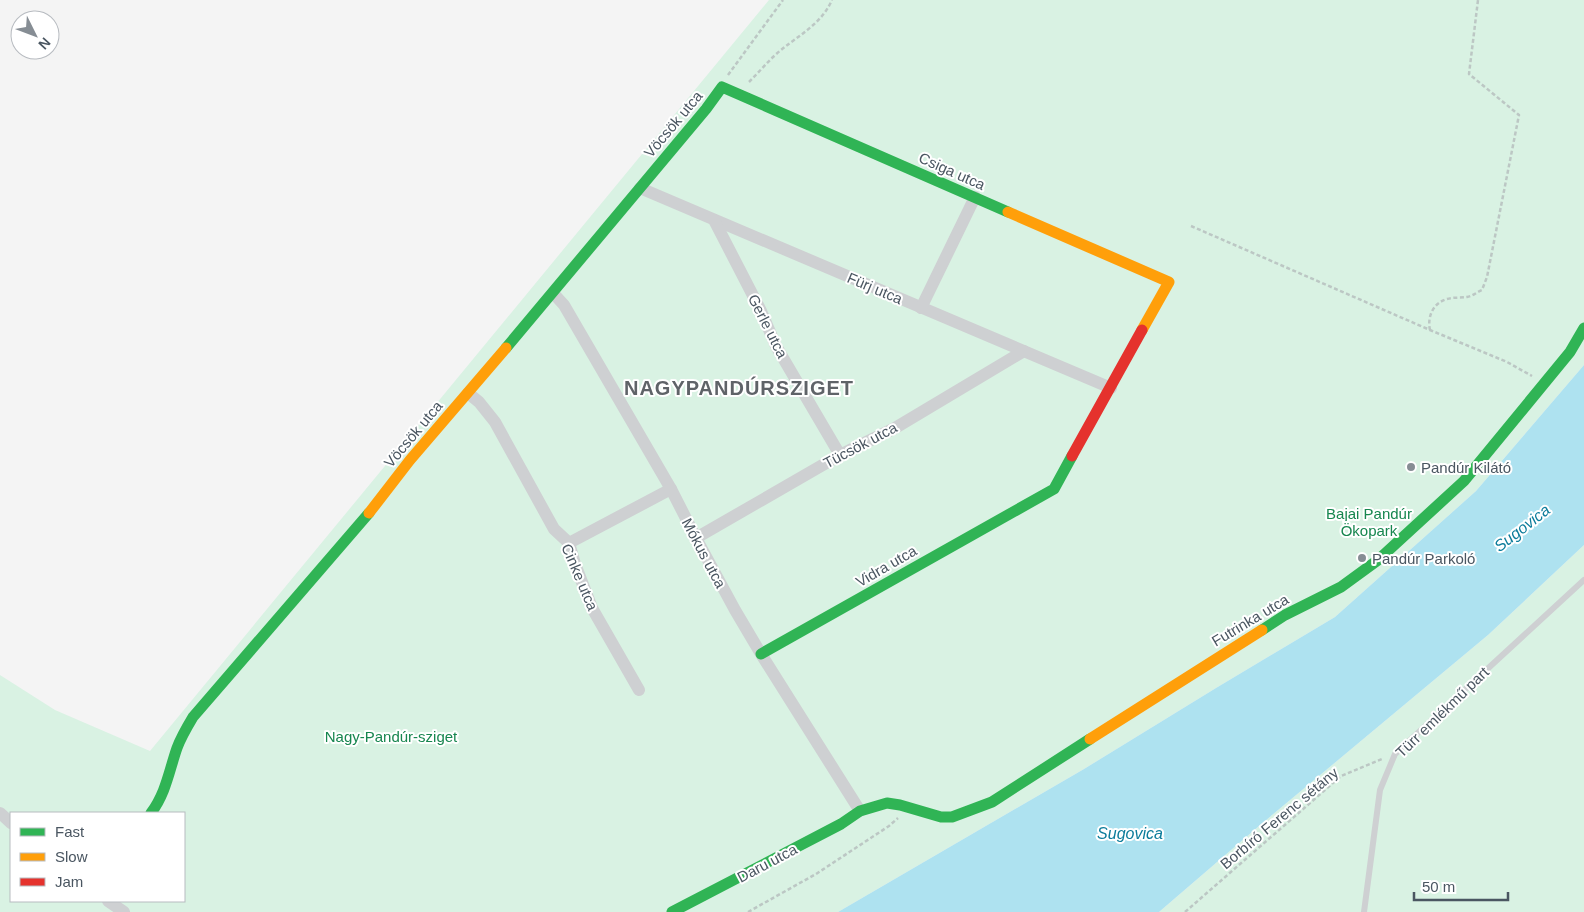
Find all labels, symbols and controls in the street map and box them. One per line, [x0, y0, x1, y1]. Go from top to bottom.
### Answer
north arrow [10, 10, 60, 60]
text: N [35, 35, 54, 53]
street label: Vöcsök utca [640, 87, 706, 161]
street label: Csiga utca [916, 149, 988, 193]
street label: Fürj utca [845, 269, 906, 307]
street label: Gerle utca [745, 291, 792, 361]
district label: NAGYPANDÚRSZIGET [624, 376, 854, 399]
street label: Vöcsök utca [380, 397, 446, 471]
street label: Tücsök utca [820, 418, 900, 471]
place label: Pandúr Kilátó [1421, 459, 1511, 476]
marker: Pandúr Kilátó [1405, 461, 1417, 473]
water label: Sugovica [1491, 501, 1553, 555]
park label: Bajai Pandúr Ökopark [1326, 505, 1412, 539]
street label: Mókus utca [678, 515, 730, 591]
street label: Cinke utca [558, 541, 602, 614]
street label: Vidra utca [853, 541, 920, 590]
place label: Pandúr Parkoló [1372, 550, 1475, 567]
marker: Pandúr Parkoló [1356, 552, 1368, 564]
street label: Futrinka utca [1208, 590, 1292, 650]
street label: Türr emlékmű part [1392, 663, 1493, 761]
park label: Nagy-Pandúr-sziget [325, 728, 458, 745]
street label: Borbíró Ferenc sétány [1217, 763, 1342, 872]
legend [10, 812, 185, 902]
text: Fast [55, 823, 85, 840]
water label: Sugovica [1097, 825, 1163, 842]
street label: Daru utca [734, 840, 800, 886]
text: Slow [55, 848, 88, 865]
scale bar [1414, 870, 1508, 902]
text: Jam [55, 873, 83, 890]
text: 50 m [1422, 878, 1455, 895]

